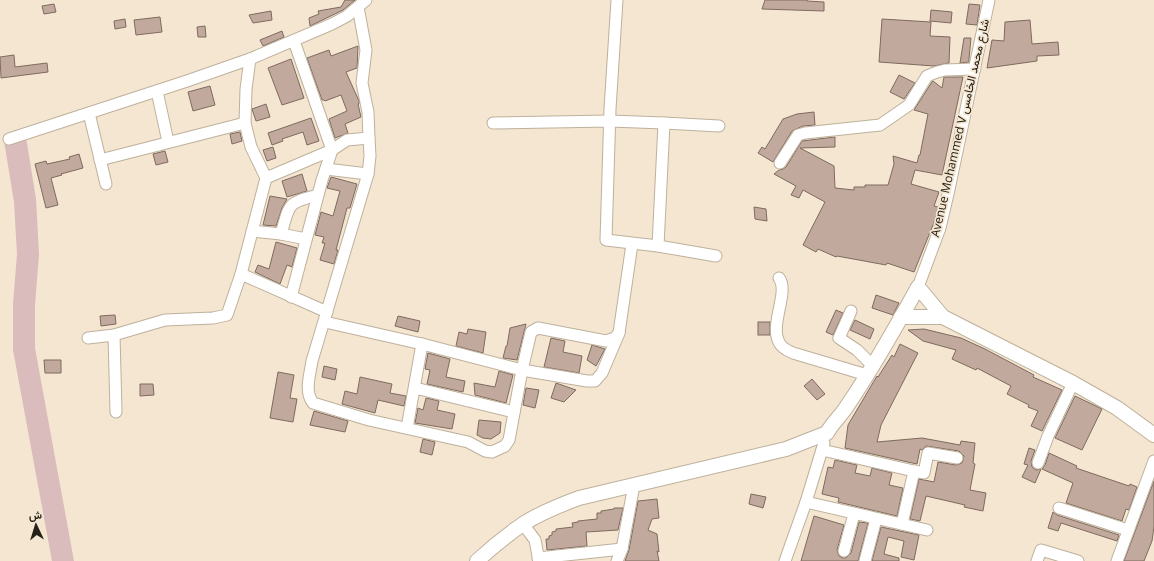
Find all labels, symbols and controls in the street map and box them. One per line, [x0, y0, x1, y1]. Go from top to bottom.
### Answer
street label: Avenue Mohammed V شارع محمد الخامس [926, 17, 994, 239]
north arrow [16, 505, 56, 545]
text: ش [28, 507, 42, 522]

